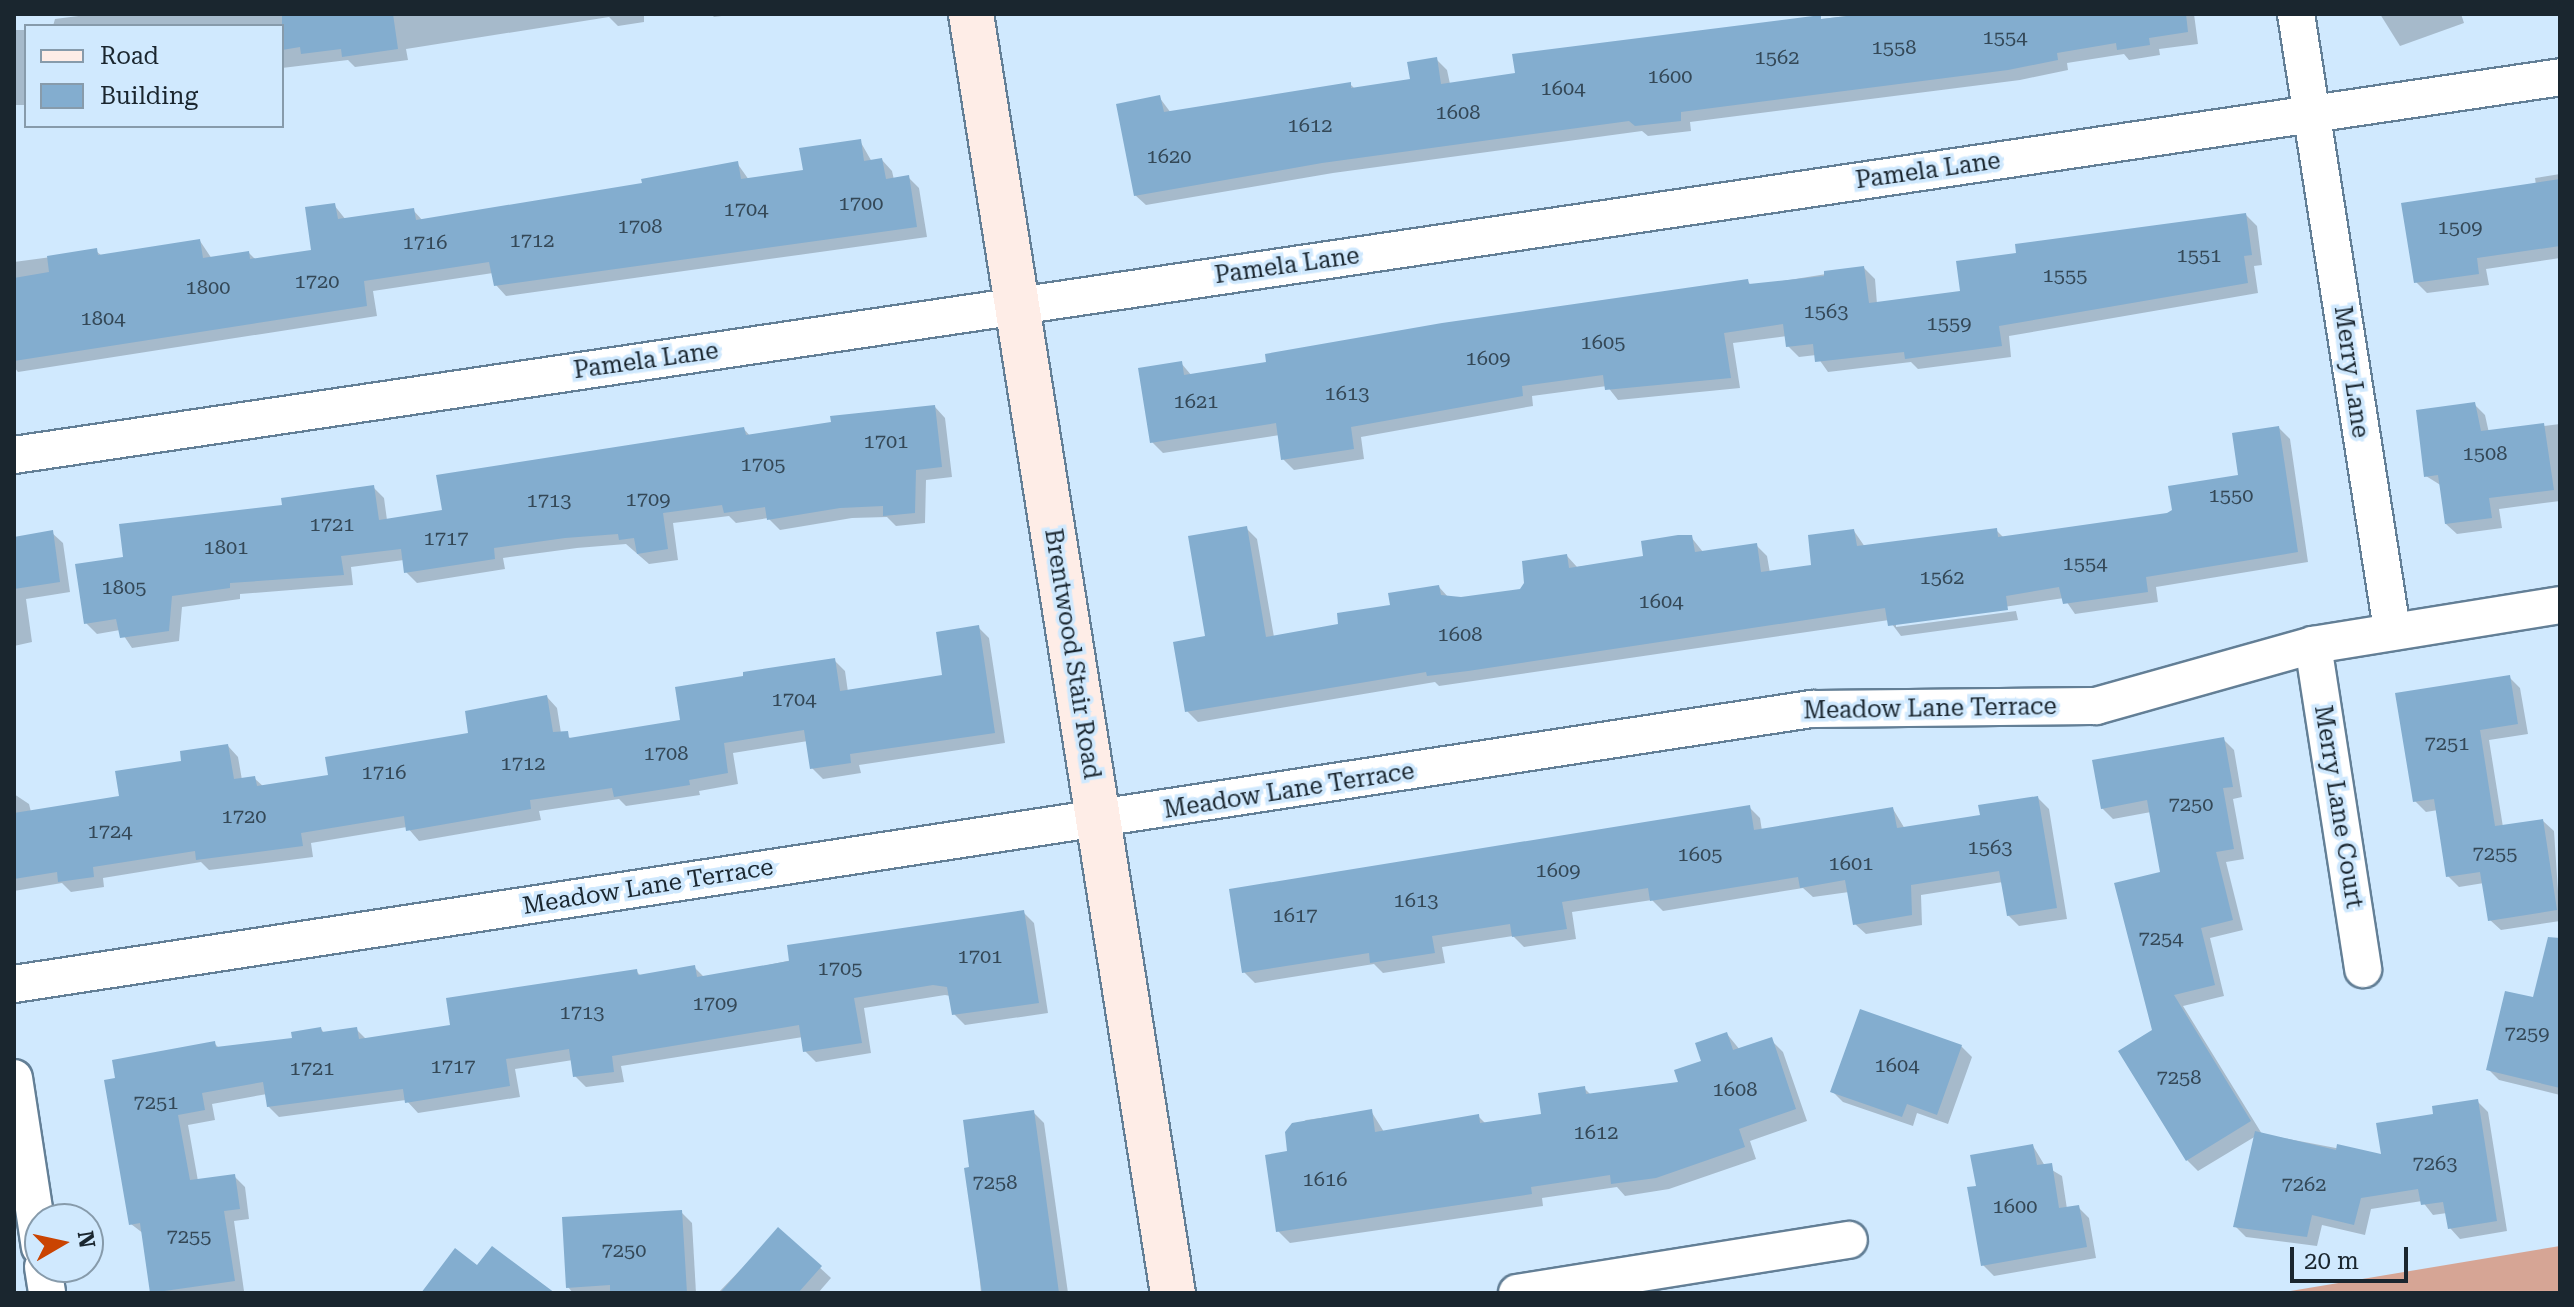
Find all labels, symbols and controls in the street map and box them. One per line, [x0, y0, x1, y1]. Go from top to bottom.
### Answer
legend [24, 24, 284, 128]
house number: 1554 [1983, 25, 2027, 49]
house number: 1558 [1872, 35, 1916, 59]
text: Road [100, 42, 159, 70]
house number: 1562 [1755, 45, 1799, 69]
house number: 1600 [1648, 64, 1692, 88]
house number: 1604 [1541, 76, 1585, 100]
text: Building [100, 82, 198, 110]
house number: 1608 [1436, 100, 1480, 124]
house number: 1612 [1288, 113, 1332, 137]
house number: 1620 [1147, 144, 1191, 168]
street label: Pamela Lane [1854, 147, 2002, 195]
house number: 1700 [839, 191, 883, 215]
house number: 1704 [724, 197, 768, 221]
house number: 1708 [618, 214, 662, 238]
house number: 1509 [2438, 215, 2482, 239]
house number: 1712 [510, 228, 554, 252]
house number: 1716 [403, 230, 447, 254]
street label: Pamela Lane [1213, 242, 1361, 290]
house number: 1551 [2177, 243, 2221, 267]
house number: 1555 [2043, 263, 2087, 287]
house number: 1720 [295, 269, 339, 293]
house number: 1800 [186, 275, 230, 299]
house number: 1563 [1804, 299, 1848, 323]
street label: Merry Lane [2327, 304, 2375, 440]
house number: 1804 [81, 306, 125, 330]
house number: 1559 [1927, 311, 1971, 335]
house number: 1605 [1581, 330, 1625, 354]
street label: Pamela Lane [572, 337, 720, 385]
house number: 1609 [1466, 346, 1510, 370]
house number: 1613 [1325, 381, 1369, 405]
house number: 1621 [1174, 389, 1218, 413]
house number: 1701 [864, 429, 908, 453]
house number: 1508 [2463, 441, 2507, 465]
house number: 1705 [741, 452, 785, 476]
house number: 1550 [2209, 483, 2253, 507]
house number: 1709 [626, 487, 670, 511]
house number: 1713 [527, 488, 571, 512]
house number: 1721 [310, 512, 354, 536]
house number: 1717 [424, 526, 468, 550]
street label: Brentwood Stair Road [1038, 527, 1106, 781]
house number: 1801 [204, 535, 248, 559]
house number: 1554 [2063, 551, 2107, 575]
house number: 1562 [1920, 565, 1964, 589]
house number: 1805 [102, 575, 146, 599]
house number: 1604 [1639, 589, 1683, 613]
house number: 1608 [1438, 622, 1482, 646]
house number: 1704 [772, 687, 816, 711]
street label: Meadow Lane Terrace [1803, 692, 2057, 726]
street label: Merry Lane Court [2308, 703, 2368, 911]
house number: 7251 [2425, 731, 2469, 755]
house number: 1708 [644, 741, 688, 765]
house number: 1712 [501, 751, 545, 775]
street label: Meadow Lane Terrace [1162, 757, 1416, 825]
house number: 1716 [362, 760, 406, 784]
house number: 7250 [2169, 792, 2213, 816]
house number: 1720 [222, 804, 266, 828]
house number: 1724 [88, 819, 132, 843]
house number: 1563 [1968, 835, 2012, 859]
house number: 7255 [2473, 841, 2517, 865]
house number: 1605 [1678, 842, 1722, 866]
house number: 1601 [1829, 851, 1873, 875]
street label: Meadow Lane Terrace [521, 853, 775, 921]
house number: 1609 [1536, 858, 1580, 882]
house number: 1613 [1394, 888, 1438, 912]
house number: 1617 [1273, 903, 1317, 927]
house number: 7254 [2139, 926, 2183, 950]
house number: 1701 [958, 944, 1002, 968]
house number: 1705 [818, 956, 862, 980]
house number: 1709 [693, 991, 737, 1015]
house number: 1713 [560, 1000, 604, 1024]
house number: 7259 [2505, 1021, 2549, 1045]
house number: 1604 [1875, 1053, 1919, 1077]
house number: 1717 [431, 1054, 475, 1078]
house number: 1721 [290, 1056, 334, 1080]
house number: 7258 [2157, 1065, 2201, 1089]
house number: 1608 [1713, 1077, 1757, 1101]
house number: 7251 [134, 1090, 178, 1114]
house number: 1612 [1574, 1120, 1618, 1144]
house number: 7263 [2413, 1151, 2457, 1175]
house number: 1616 [1303, 1167, 1347, 1191]
house number: 7258 [973, 1170, 1017, 1194]
house number: 7262 [2282, 1172, 2326, 1196]
house number: 1600 [1993, 1194, 2037, 1218]
north arrow [24, 1203, 104, 1283]
house number: 7255 [167, 1224, 211, 1248]
text: N [73, 1229, 100, 1250]
scale bar [2294, 1231, 2412, 1281]
house number: 7250 [602, 1238, 646, 1262]
text: 20 m [2304, 1247, 2359, 1275]

